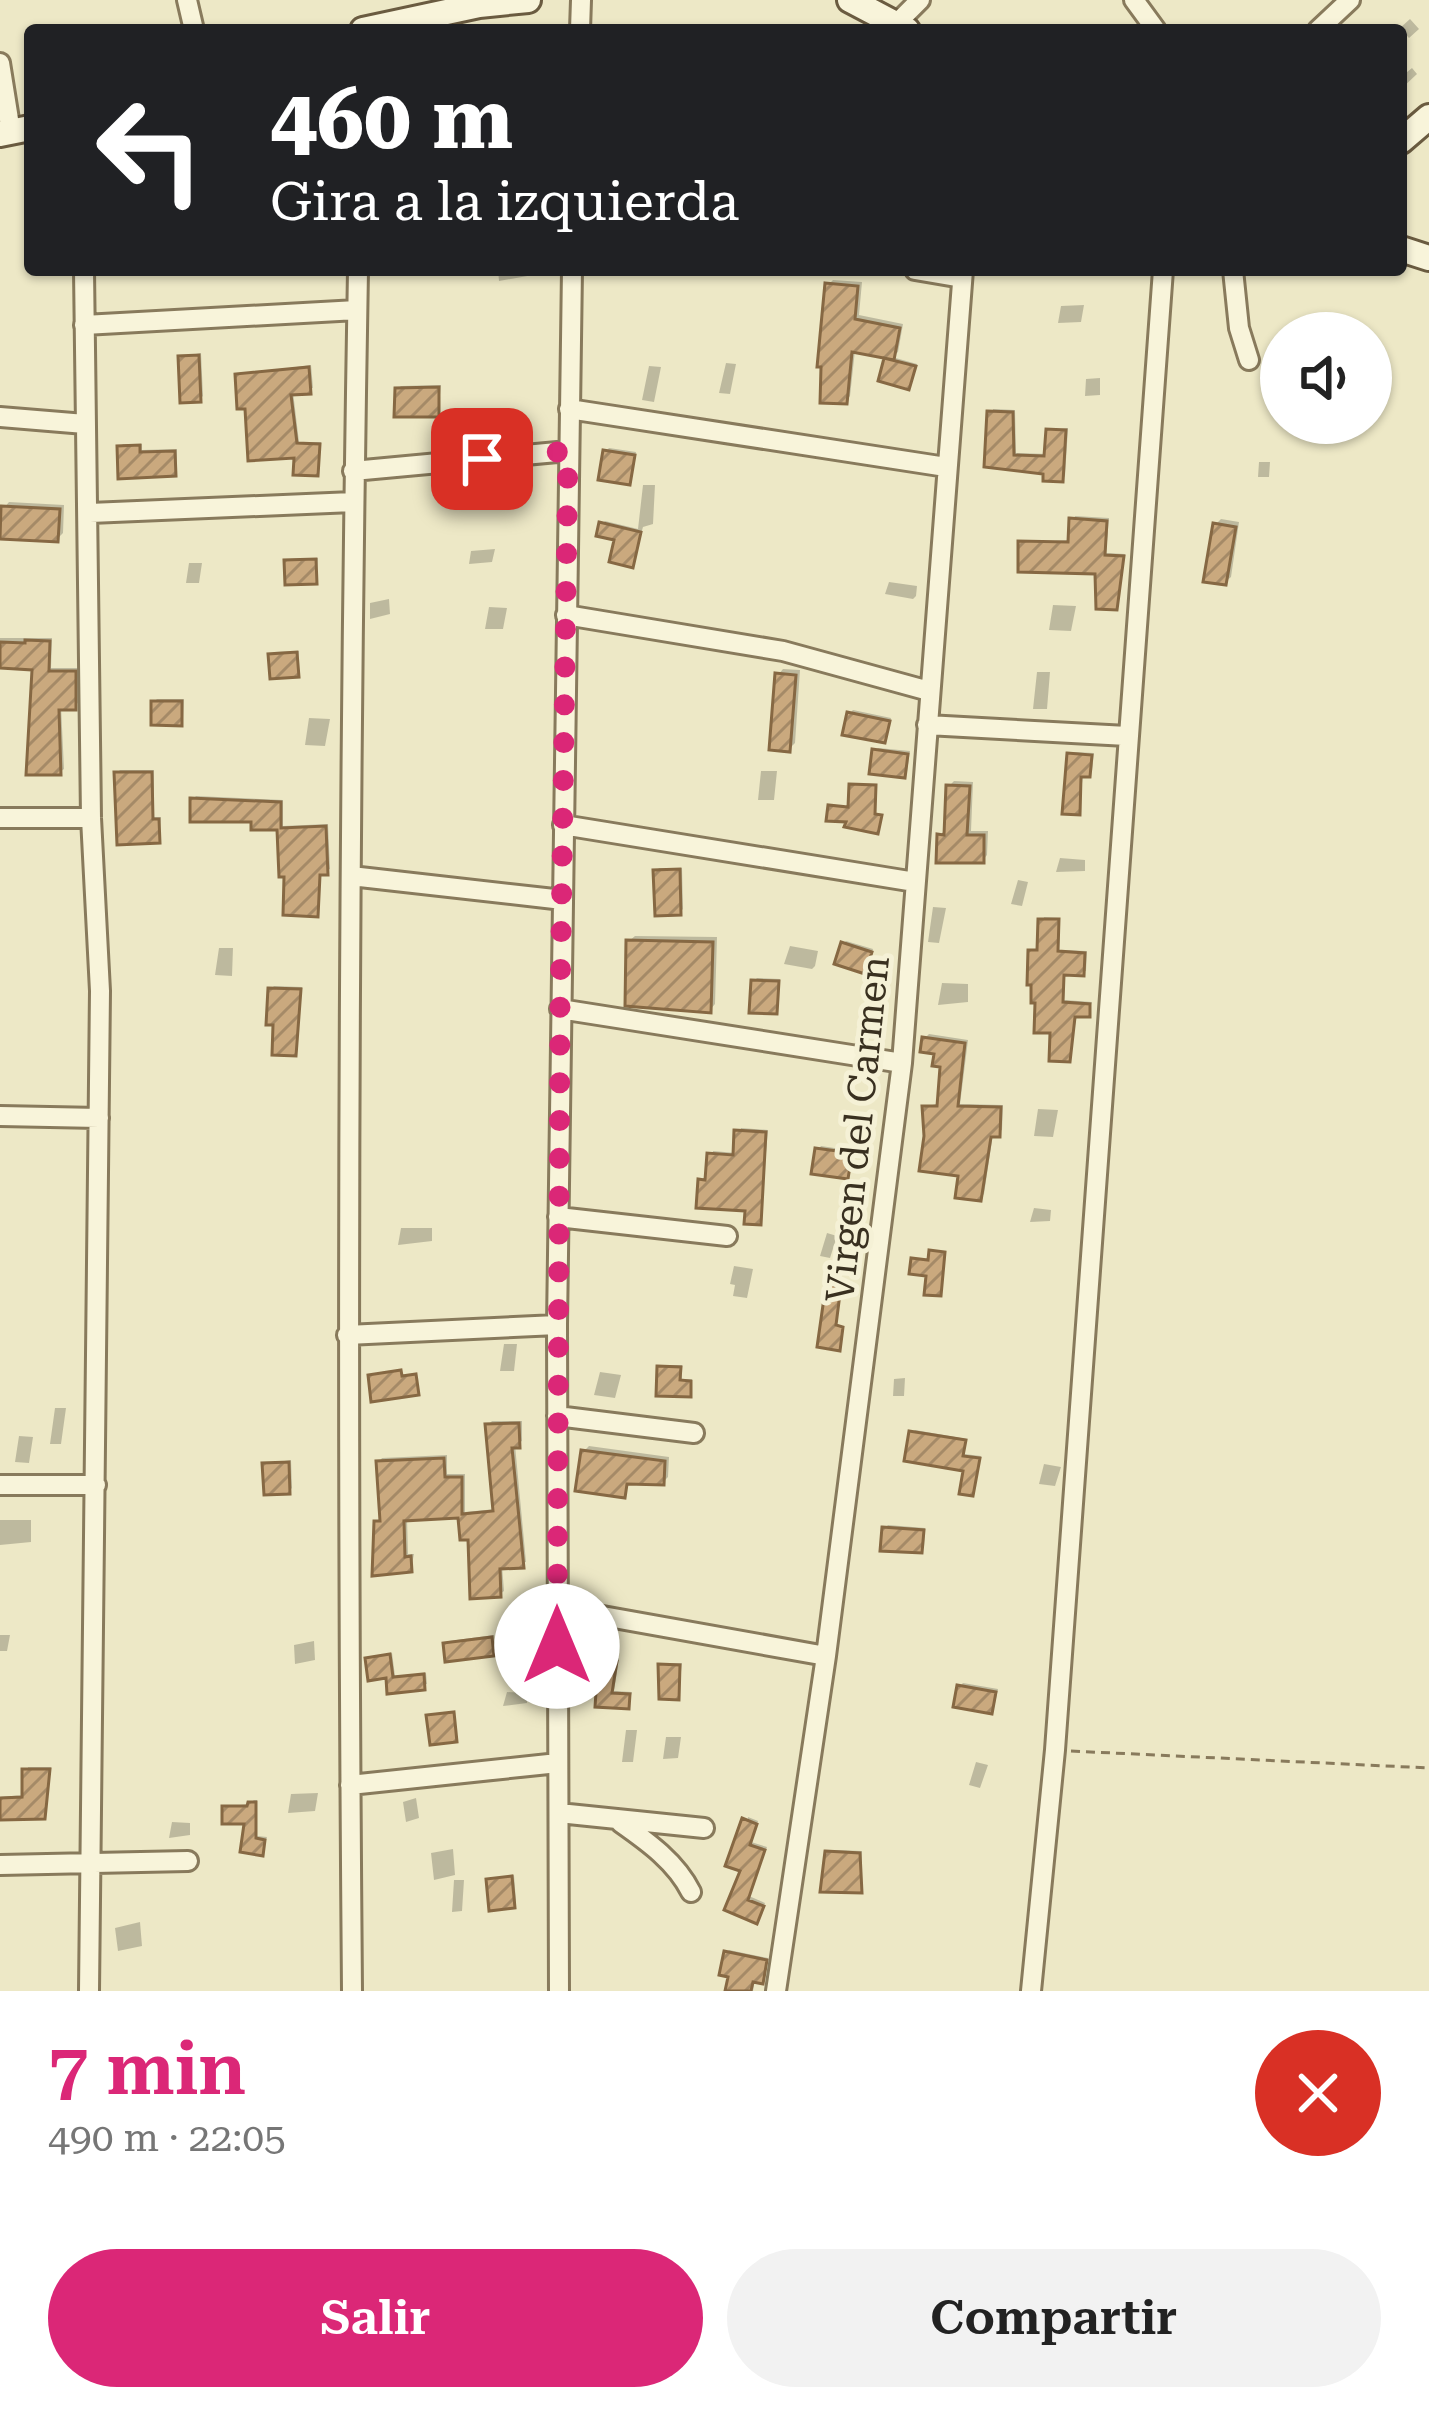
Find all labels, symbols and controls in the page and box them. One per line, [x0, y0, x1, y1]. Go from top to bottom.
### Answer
text: 460 m [270, 70, 513, 168]
icon: left [72, 72, 228, 228]
text: Gira a la izquierda [270, 170, 739, 233]
map controls [1260, 312, 1392, 444]
button: sound [1260, 312, 1392, 444]
pin [431, 408, 533, 510]
icon: arrive [449, 426, 515, 492]
street label: Virgen del Carmen [817, 954, 899, 1305]
position arrow [494, 1583, 620, 1709]
text: 7 min [48, 2027, 246, 2112]
button: close [1255, 2030, 1381, 2156]
text: 490 m · 22:05 [48, 2115, 286, 2161]
button: Salir [48, 2249, 703, 2387]
button: Compartir [727, 2249, 1381, 2387]

